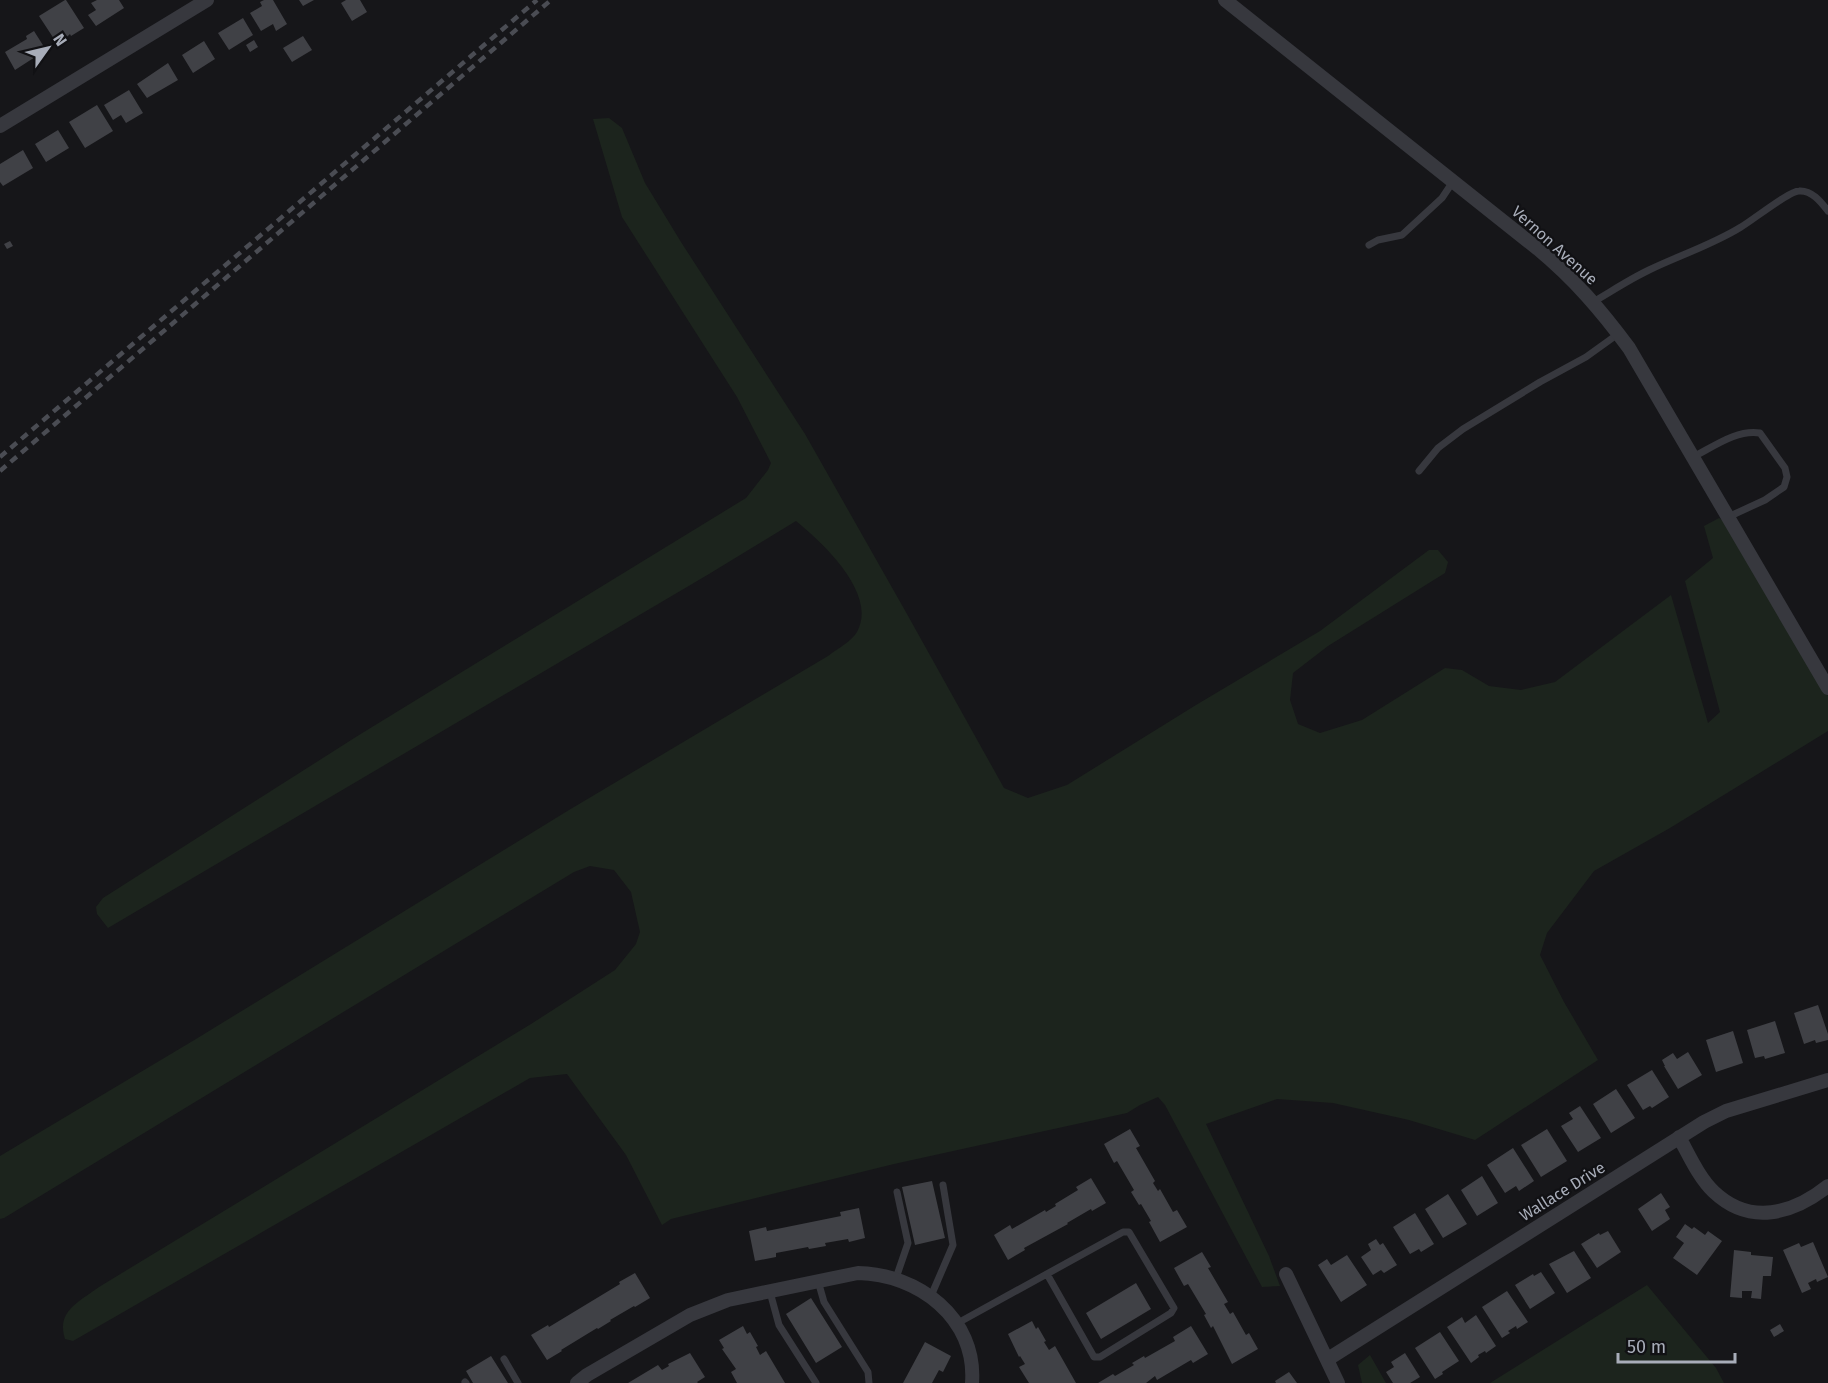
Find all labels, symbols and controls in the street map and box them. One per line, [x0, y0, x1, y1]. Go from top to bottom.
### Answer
north arrow [18, 18, 78, 78]
text: N [49, 30, 71, 50]
street label: Vernon Avenue [1508, 202, 1601, 289]
street label: Wallace Drive [1516, 1158, 1608, 1225]
scale bar [1618, 1326, 1735, 1364]
text: 50 m [1627, 1336, 1666, 1358]

